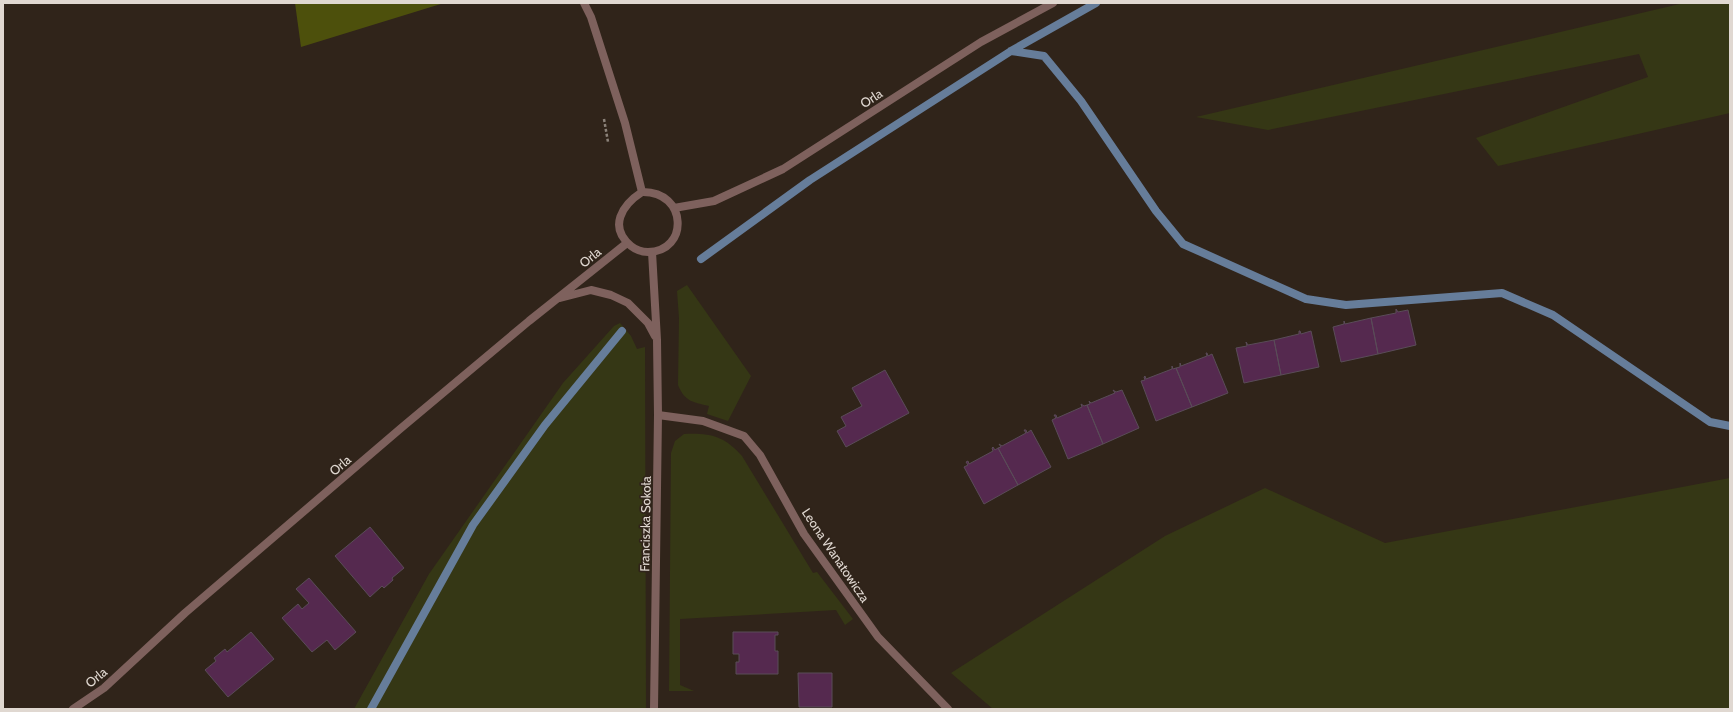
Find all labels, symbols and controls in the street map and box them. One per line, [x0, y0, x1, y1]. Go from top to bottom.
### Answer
street label: Orla [857, 85, 886, 111]
street label: Orla [576, 243, 605, 271]
street label: Orla [326, 451, 355, 479]
street label: Franciszka Sokoła [636, 475, 654, 572]
street label: Leona Wanatowicza [799, 505, 874, 606]
street label: Orla [82, 663, 111, 691]

